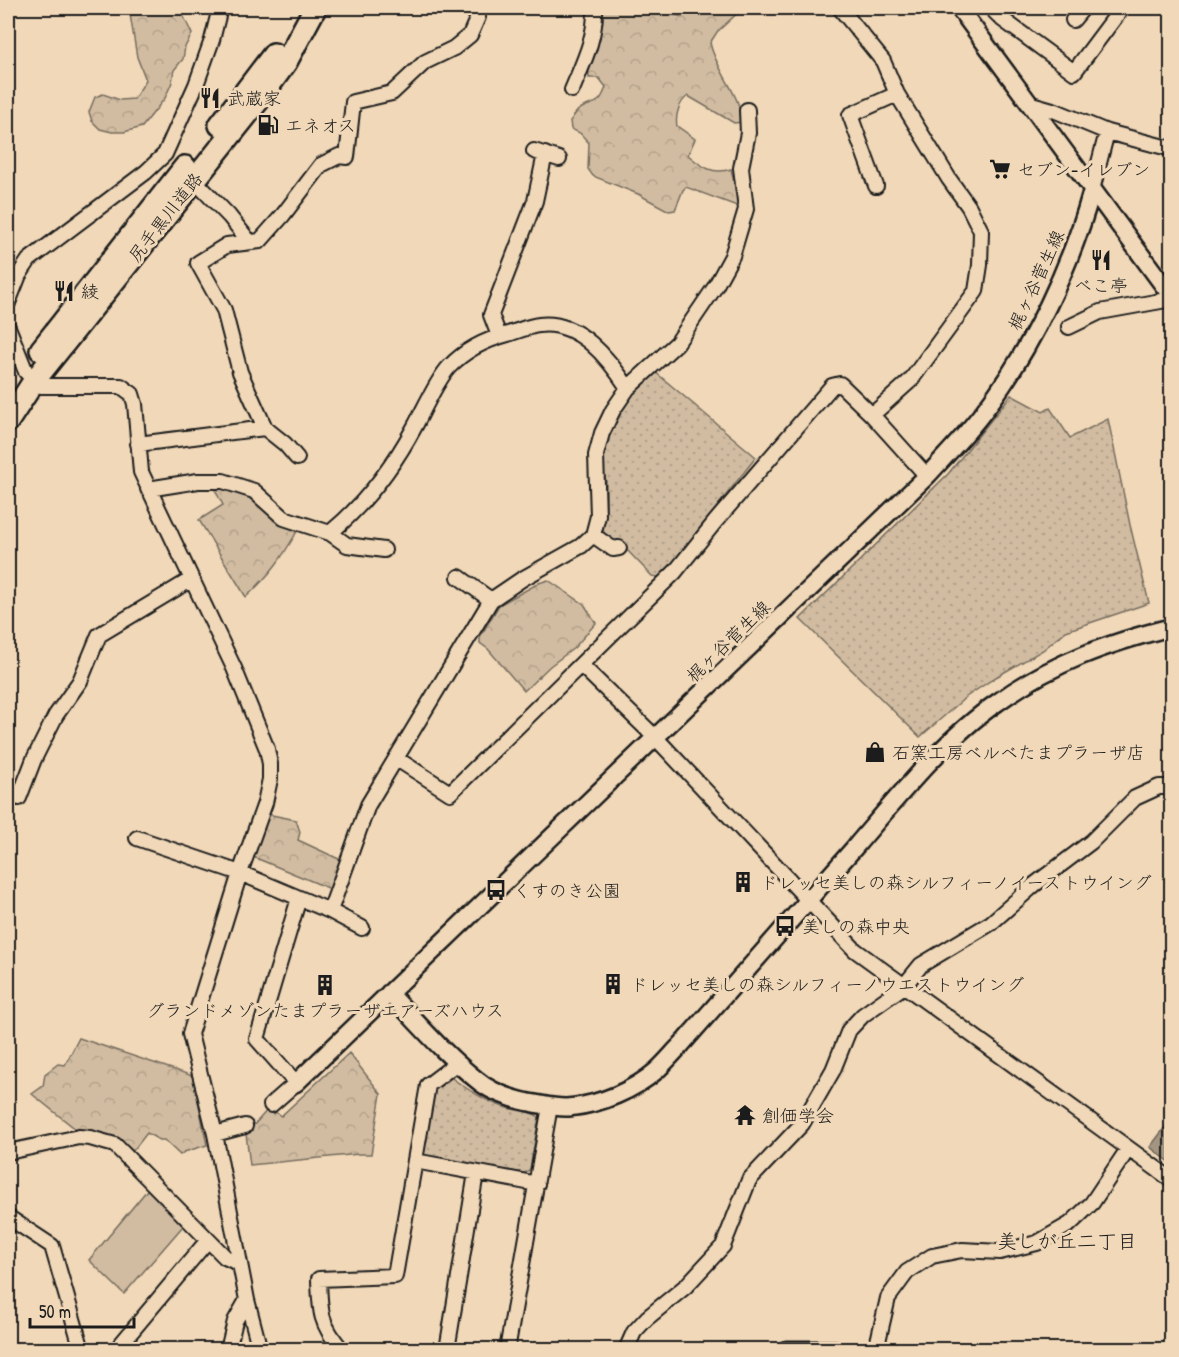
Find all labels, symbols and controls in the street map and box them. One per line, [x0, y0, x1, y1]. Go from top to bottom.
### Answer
restaurant icon: 武蔵家 [198, 86, 222, 110]
place label: 武蔵家 [227, 86, 281, 111]
fuel station icon: エネオス [256, 113, 280, 137]
place label: エネオス [285, 113, 356, 138]
supermarket icon: セブン-イレブン [988, 157, 1012, 181]
place label: セブン-イレブン [1017, 157, 1150, 182]
street label: 尻手黒川道路 [122, 167, 208, 267]
street label: 梶ヶ谷菅生線 [1002, 226, 1070, 334]
restaurant icon: べこ亭 [1089, 248, 1113, 272]
place label: べこ亭 [1074, 273, 1128, 298]
restaurant icon: 綾 [52, 279, 76, 303]
place label: 綾 [81, 279, 99, 304]
street label: 梶ヶ谷菅生線 [680, 594, 776, 688]
shop icon: 石窯工房ベルベたまプラーザ店 [863, 740, 887, 764]
place label: 石窯工房ベルベたまプラーザ店 [892, 740, 1145, 765]
building icon: ドレッセ美しの森シルフィーノイーストウイング [731, 870, 755, 894]
place label: ドレッセ美しの森シルフィーノイーストウイング [760, 870, 1152, 895]
bus stop icon: くすのき公園 [484, 878, 508, 902]
place label: くすのき公園 [513, 878, 621, 903]
bus stop icon: 美しの森中央 [773, 914, 797, 938]
place label: 美しの森中央 [802, 914, 910, 939]
building icon: ドレッセ美しの森シルフィーノウエストウイング [601, 972, 625, 996]
place label: ドレッセ美しの森シルフィーノウエストウイング [630, 972, 1024, 997]
building icon: グランドメゾンたまプラーザエアーズハウス [313, 973, 337, 997]
place label: グランドメゾンたまプラーザエアーズハウス [146, 998, 504, 1023]
temple icon: 創価学会 [733, 1103, 757, 1127]
place label: 創価学会 [762, 1103, 834, 1128]
district label: 美しが丘二丁目 [997, 1227, 1137, 1254]
scale bar [30, 1291, 134, 1329]
text: 50 m [39, 1299, 71, 1324]

